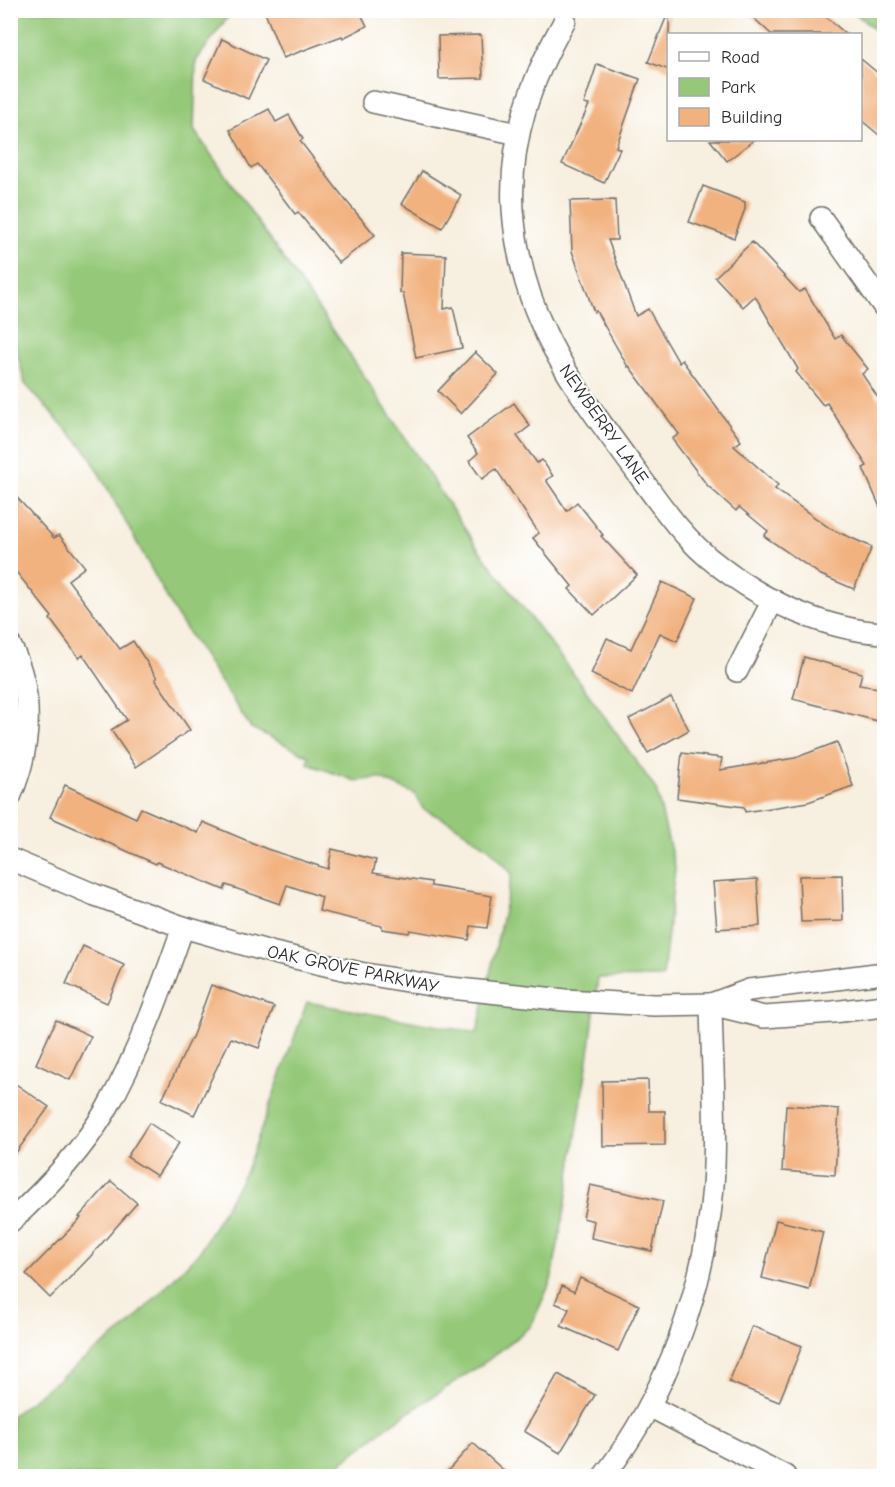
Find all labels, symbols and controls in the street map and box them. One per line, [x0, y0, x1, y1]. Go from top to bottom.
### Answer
legend [667, 33, 862, 141]
text: Road [721, 47, 760, 68]
text: Park [721, 77, 756, 98]
text: Building [721, 107, 783, 128]
street label: NEWBERRY LANE [555, 361, 653, 488]
street label: OAK GROVE PARKWAY [265, 941, 441, 998]

